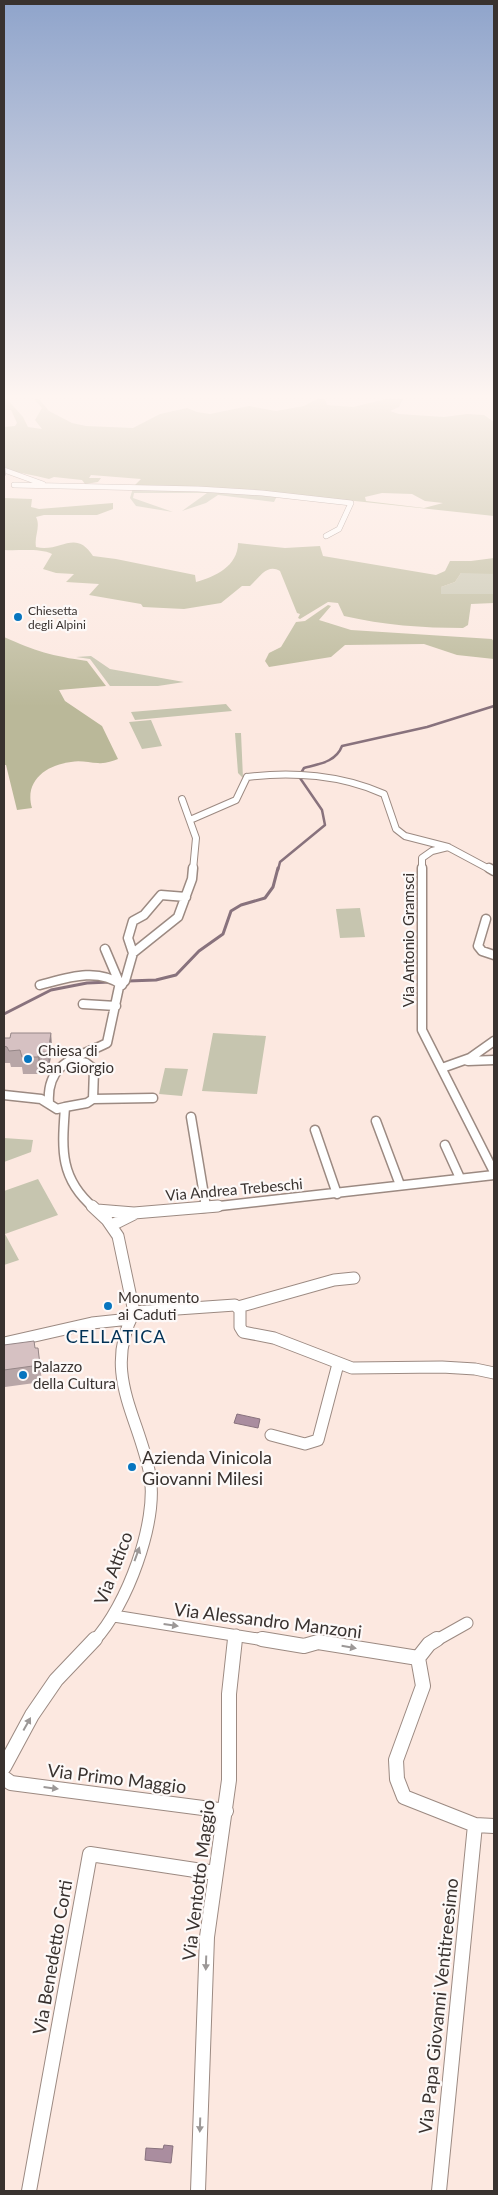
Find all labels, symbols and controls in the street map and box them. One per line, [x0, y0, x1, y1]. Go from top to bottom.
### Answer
place label: Chiesetta degli Alpini [28, 603, 86, 632]
marker: Chiesetta degli Alpini [12, 611, 24, 623]
street label: Via Antonio Gramsci [399, 873, 417, 1007]
place label: Chiesa di San Giorgio [38, 1041, 114, 1076]
marker: Chiesa di San Giorgio [22, 1053, 34, 1065]
street label: Via Andrea Trebeschi [165, 1174, 303, 1204]
place label: Monumento ai Caduti [118, 1288, 199, 1323]
marker: Monumento ai Caduti [102, 1300, 114, 1312]
district label: CELLATICA [66, 1325, 166, 1347]
place label: Palazzo della Cultura [33, 1357, 116, 1392]
marker: Palazzo della Cultura [17, 1369, 29, 1381]
place label: Azienda Vinicola Giovanni Milesi [142, 1446, 272, 1489]
marker: Azienda Vinicola Giovanni Milesi [126, 1461, 138, 1473]
street label: Via Attico [89, 1528, 137, 1608]
one-way arrow [133, 1546, 141, 1561]
street label: Via Alessandro Manzoni [173, 1598, 363, 1642]
one-way arrow [164, 1621, 180, 1629]
one-way arrow [341, 1643, 357, 1651]
one-way arrow [23, 1717, 31, 1732]
street label: Via Primo Maggio [46, 1759, 188, 1797]
one-way arrow [43, 1784, 59, 1792]
street label: Via Ventotto Maggio [177, 1798, 219, 1962]
street label: Via Papa Giovanni Ventitreesimo [414, 1877, 462, 2135]
street label: Via Benedetto Corti [28, 1878, 76, 2036]
one-way arrow [201, 1955, 209, 1971]
one-way arrow [196, 2118, 204, 2134]

